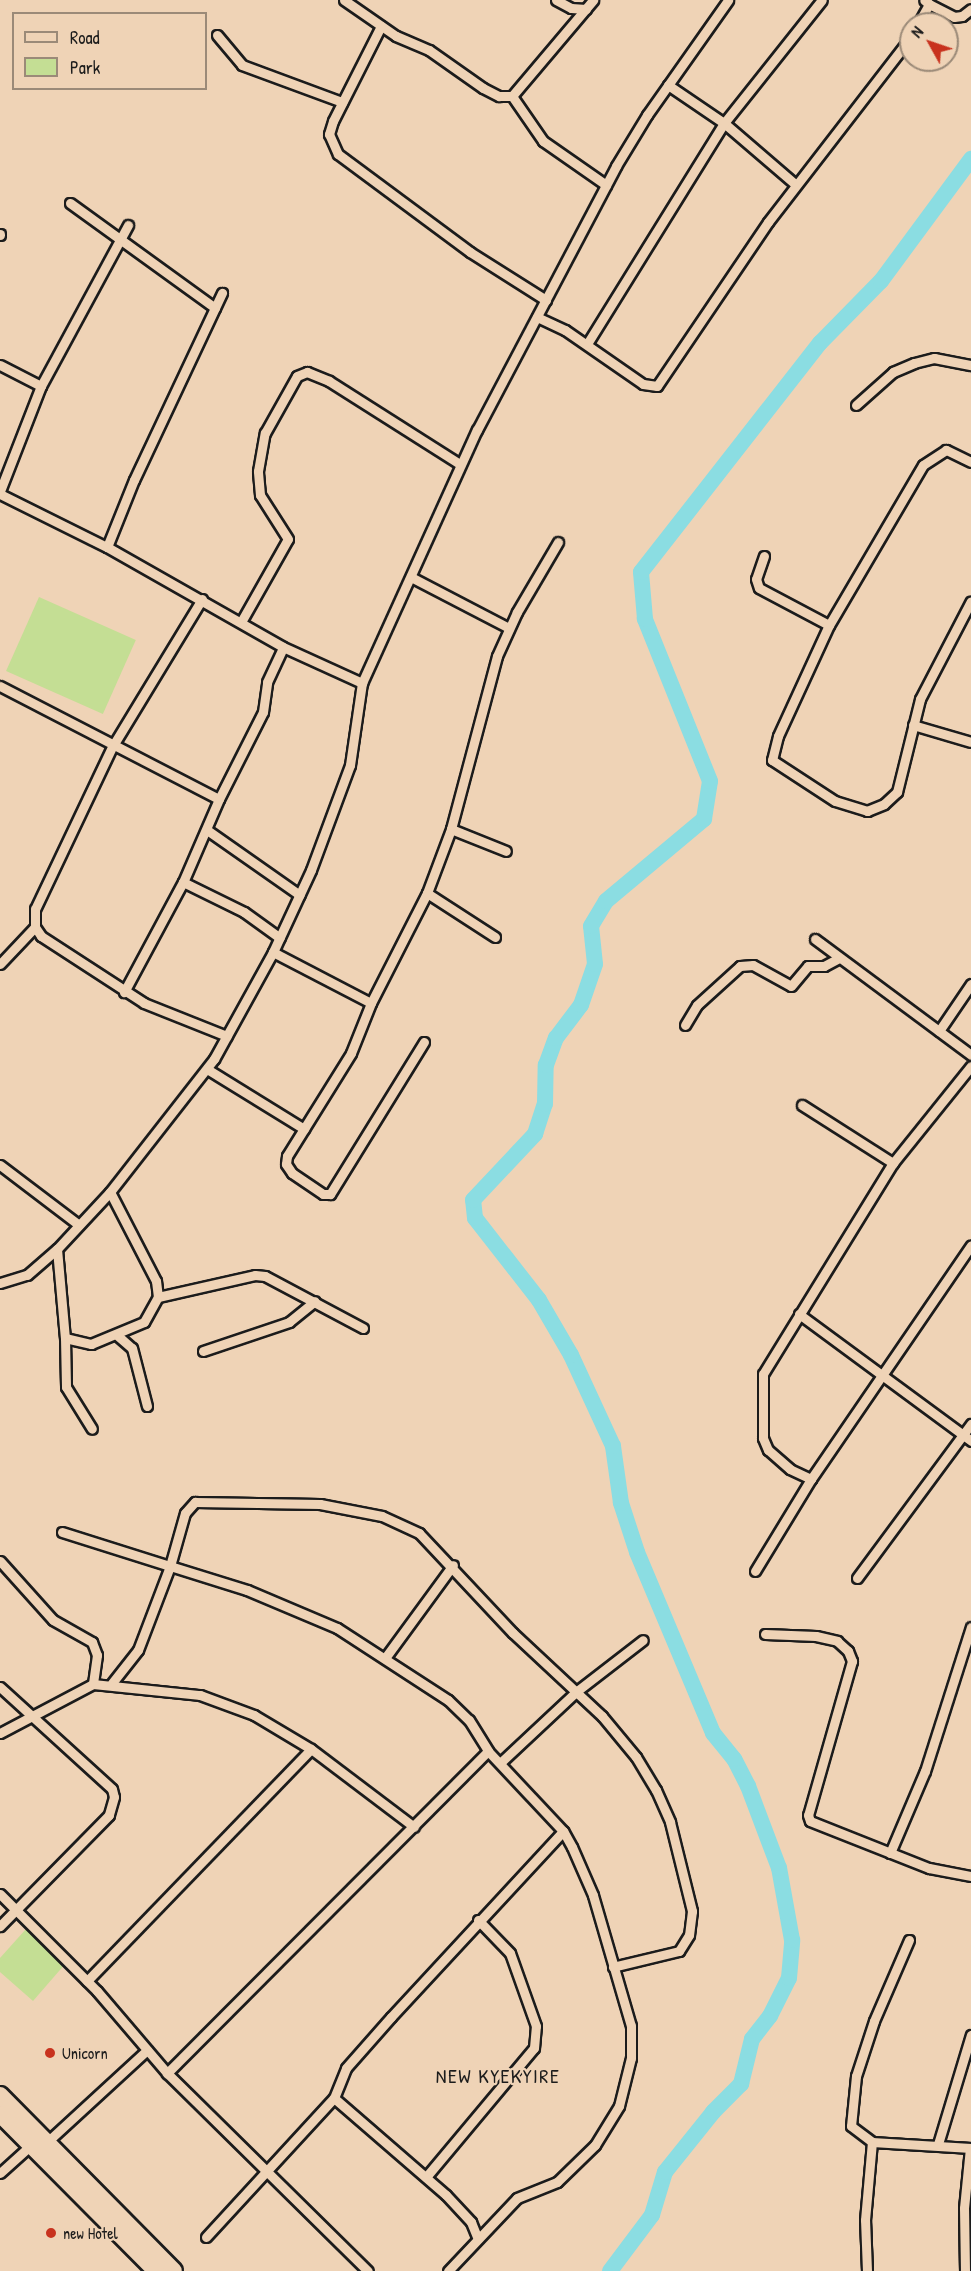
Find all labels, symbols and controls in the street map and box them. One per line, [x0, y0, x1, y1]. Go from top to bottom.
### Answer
legend [12, 12, 207, 90]
north arrow [899, 12, 959, 72]
text: N [906, 21, 928, 42]
text: Road [70, 25, 100, 50]
text: Park [70, 55, 100, 80]
place label: Unicorn [62, 2043, 108, 2063]
marker: Unicorn [43, 2046, 57, 2060]
district label: NEW KYEKYIRE [436, 2063, 560, 2087]
place label: new Hotel [63, 2223, 118, 2243]
marker: new Hotel [44, 2226, 58, 2240]

